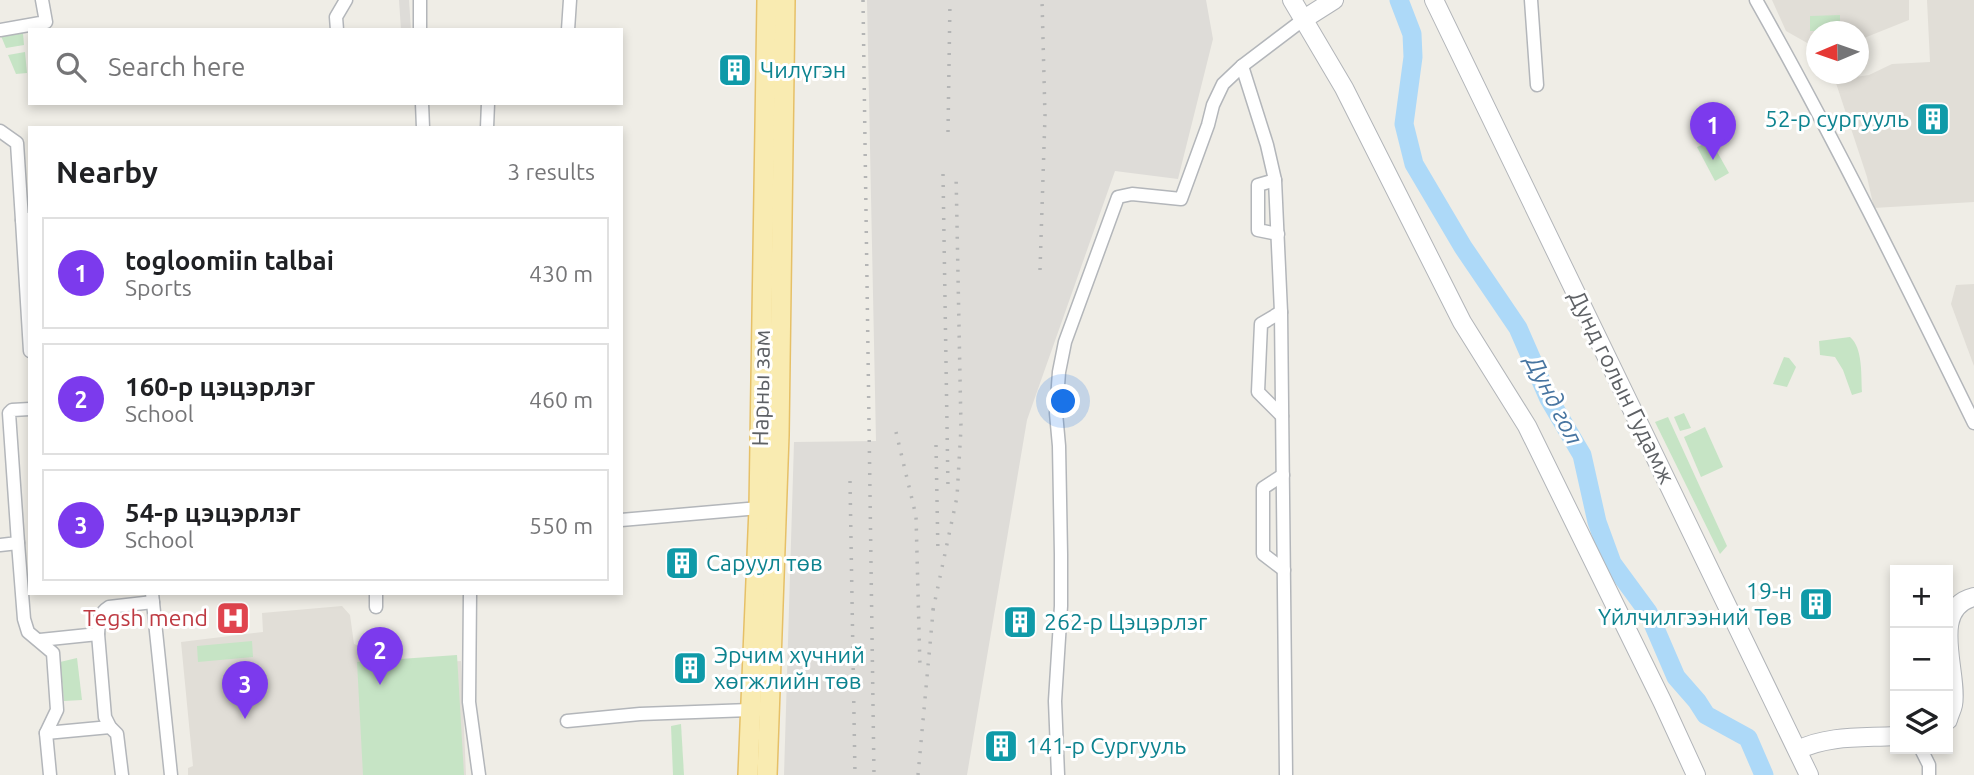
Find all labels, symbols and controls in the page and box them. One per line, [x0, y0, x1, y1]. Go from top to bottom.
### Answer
north arrow [1806, 21, 1869, 84]
search box [28, 28, 623, 105]
icon: search [52, 48, 90, 86]
building icon: Чилүгэн [716, 51, 754, 89]
text: Search here [108, 52, 245, 81]
place label: Чилүгэн [760, 57, 846, 82]
building icon: 52-р сургууль [1914, 100, 1952, 138]
pin: 1 [1690, 102, 1736, 160]
place label: 52-р сургууль [1765, 106, 1909, 131]
text: Nearby [56, 155, 158, 189]
text: 3 results [507, 159, 595, 184]
text: togloomiin talbai [125, 246, 334, 275]
text: 1 [75, 261, 87, 286]
text: 430 m [529, 261, 593, 286]
text: Sports [125, 275, 192, 300]
street label: Дунд голын Гудамж [1565, 286, 1680, 488]
street label: Нарны зам [747, 329, 774, 447]
water label: Дунд гол [1519, 348, 1588, 449]
text: 160-р цэцэрлэг [125, 372, 315, 401]
your location [1046, 384, 1080, 418]
text: 2 [75, 387, 87, 412]
text: 460 m [529, 387, 593, 412]
text: School [125, 401, 194, 426]
text: 54-р цэцэрлэг [125, 498, 300, 527]
text: 3 [75, 513, 87, 538]
text: 550 m [529, 513, 593, 538]
text: School [125, 527, 194, 552]
building icon: Саруул төв [663, 544, 701, 582]
place label: Саруул төв [706, 550, 823, 575]
map controls [1890, 565, 1953, 754]
button: + [1890, 565, 1953, 628]
place label: 19-н Үйлчилгээний Төв [1598, 578, 1792, 629]
building icon: 19-н Үйлчилгээний Төв [1797, 585, 1835, 623]
hospital icon: Tegsh mend [214, 599, 252, 637]
building icon: 262-р Цэцэрлэг [1001, 603, 1039, 641]
place label: Tegsh mend [83, 605, 208, 630]
place label: 262-р Цэцэрлэг [1044, 609, 1207, 634]
pin: 2 [357, 627, 403, 685]
button: − [1890, 628, 1953, 691]
place label: Эрчим хүчний хөгжлийн төв [714, 642, 865, 693]
building icon: Эрчим хүчний хөгжлийн төв [671, 649, 709, 687]
pin: 3 [222, 661, 268, 719]
button: layers [1890, 691, 1953, 754]
building icon: 141-р Сургууль [982, 727, 1020, 765]
place label: 141-р Сургууль [1026, 733, 1186, 758]

